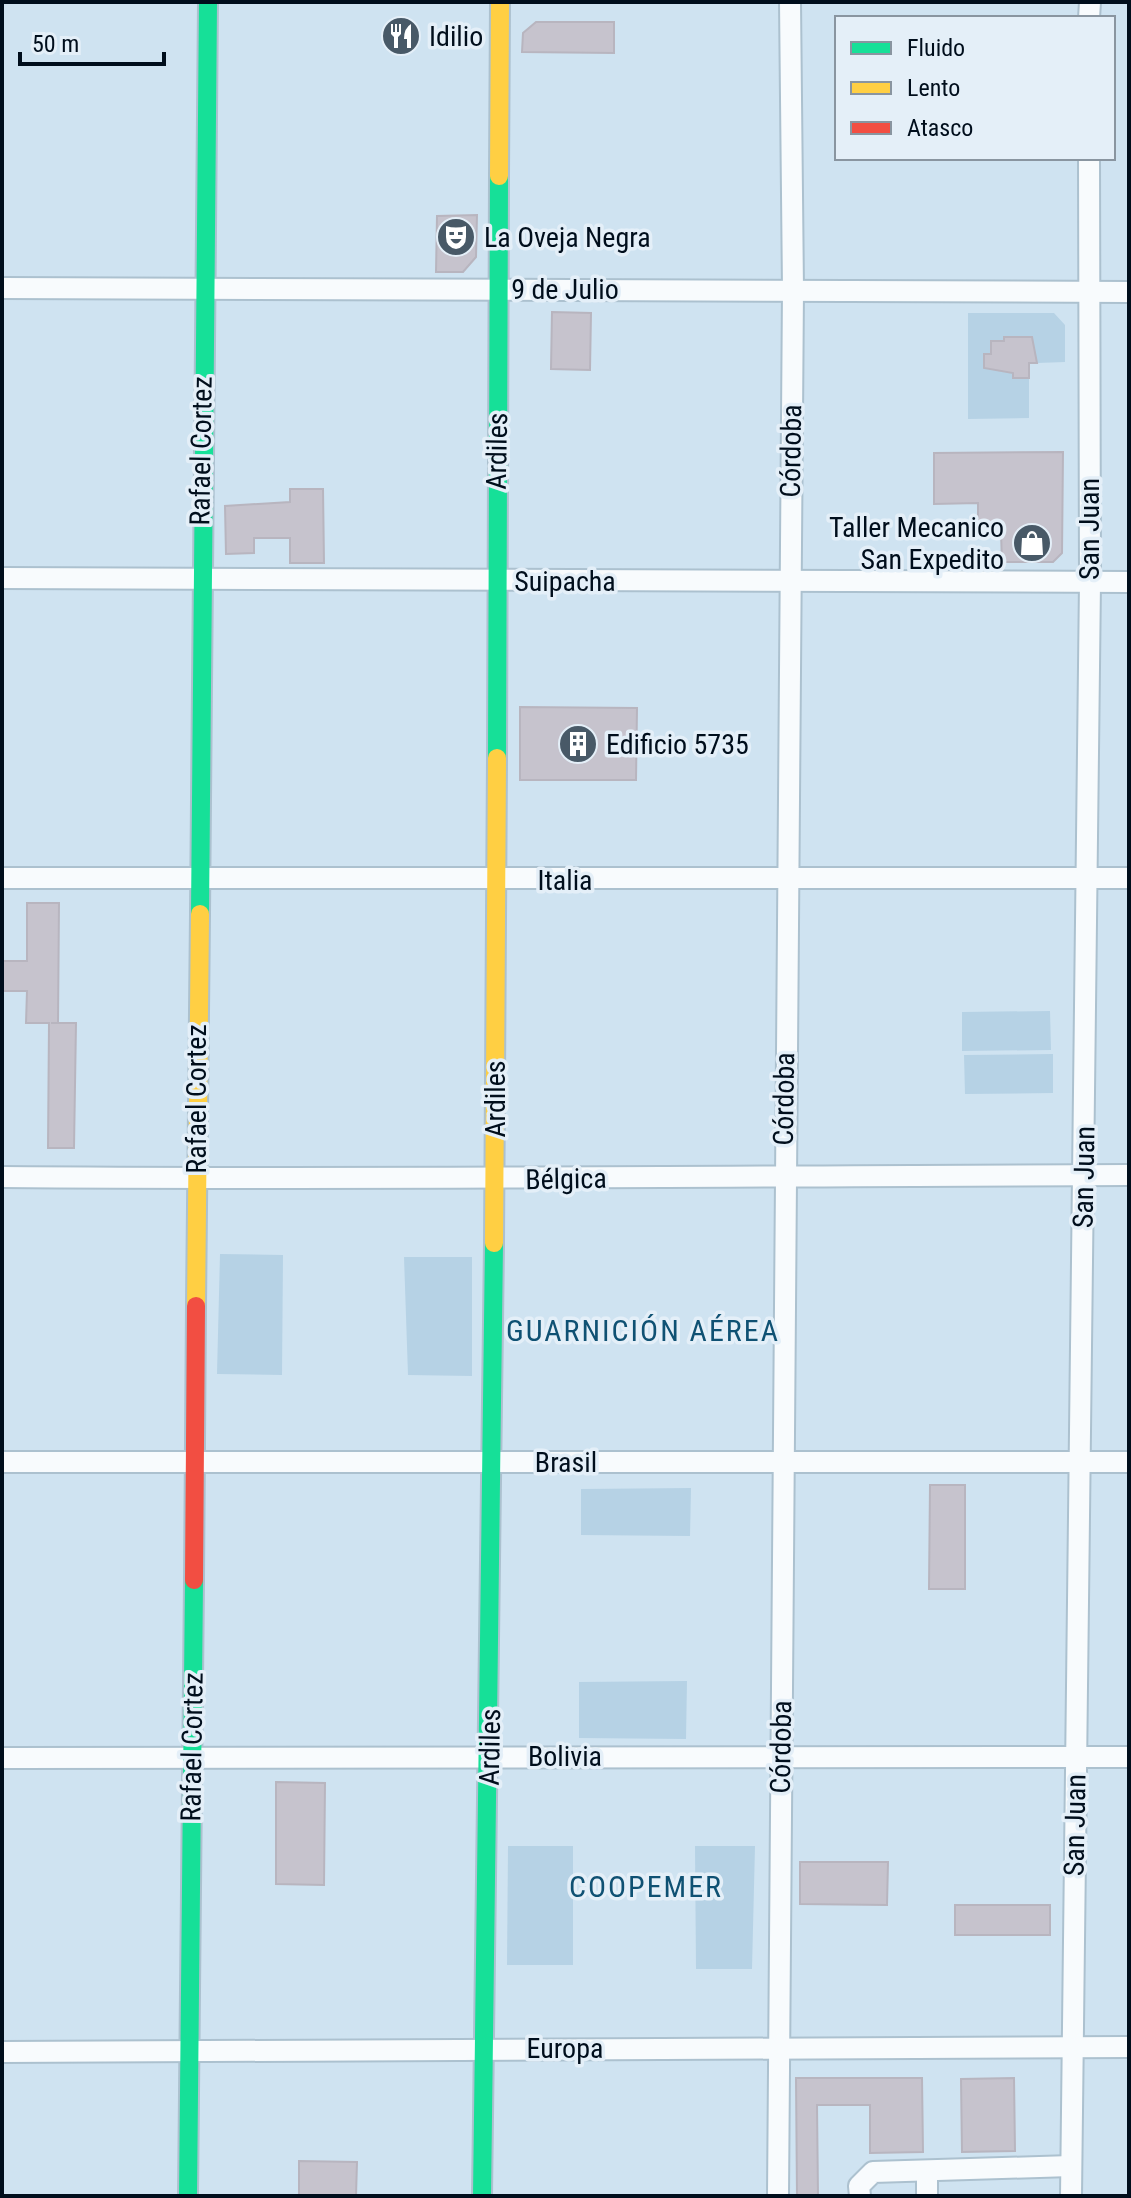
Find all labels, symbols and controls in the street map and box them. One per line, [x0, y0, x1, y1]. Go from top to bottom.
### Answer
restaurant icon: Idilio [380, 15, 422, 57]
scale bar [20, 16, 164, 66]
legend [835, 16, 1115, 160]
place label: Idilio [429, 20, 483, 53]
text: 50 m [32, 30, 79, 58]
text: Fluido [907, 34, 965, 62]
text: Lento [907, 74, 960, 102]
text: Atasco [907, 114, 973, 142]
theatre icon: La Oveja Negra [435, 216, 477, 258]
place label: La Oveja Negra [484, 221, 651, 254]
street label: 9 de Julio [511, 273, 619, 306]
street label: Rafael Cortez [183, 376, 219, 526]
street label: Córdoba [774, 404, 808, 498]
street label: Ardiles [480, 412, 514, 490]
street label: San Juan [1073, 478, 1106, 580]
place label: Taller Mecanico San Expedito [829, 511, 1004, 576]
shop icon: Taller Mecanico San Expedito [1011, 522, 1053, 564]
street label: Suipacha [514, 565, 616, 598]
building icon: Edificio 5735 [557, 723, 599, 765]
place label: Edificio 5735 [606, 728, 749, 761]
street label: Italia [538, 864, 592, 897]
street label: Rafael Cortez [180, 1024, 213, 1174]
street label: Córdoba [767, 1052, 801, 1146]
street label: Ardiles [479, 1060, 512, 1138]
street label: San Juan [1067, 1126, 1101, 1228]
street label: Bélgica [525, 1162, 607, 1196]
district label: GUARNICIÓN AÉREA [506, 1313, 780, 1348]
street label: Brasil [535, 1446, 597, 1479]
street label: Rafael Cortez [174, 1672, 210, 1822]
street label: Córdoba [764, 1700, 798, 1794]
street label: Ardiles [473, 1708, 507, 1786]
street label: Bolivia [528, 1740, 602, 1773]
street label: San Juan [1058, 1774, 1092, 1876]
district label: COOPEMER [569, 1869, 723, 1904]
street label: Europa [527, 2032, 603, 2065]

